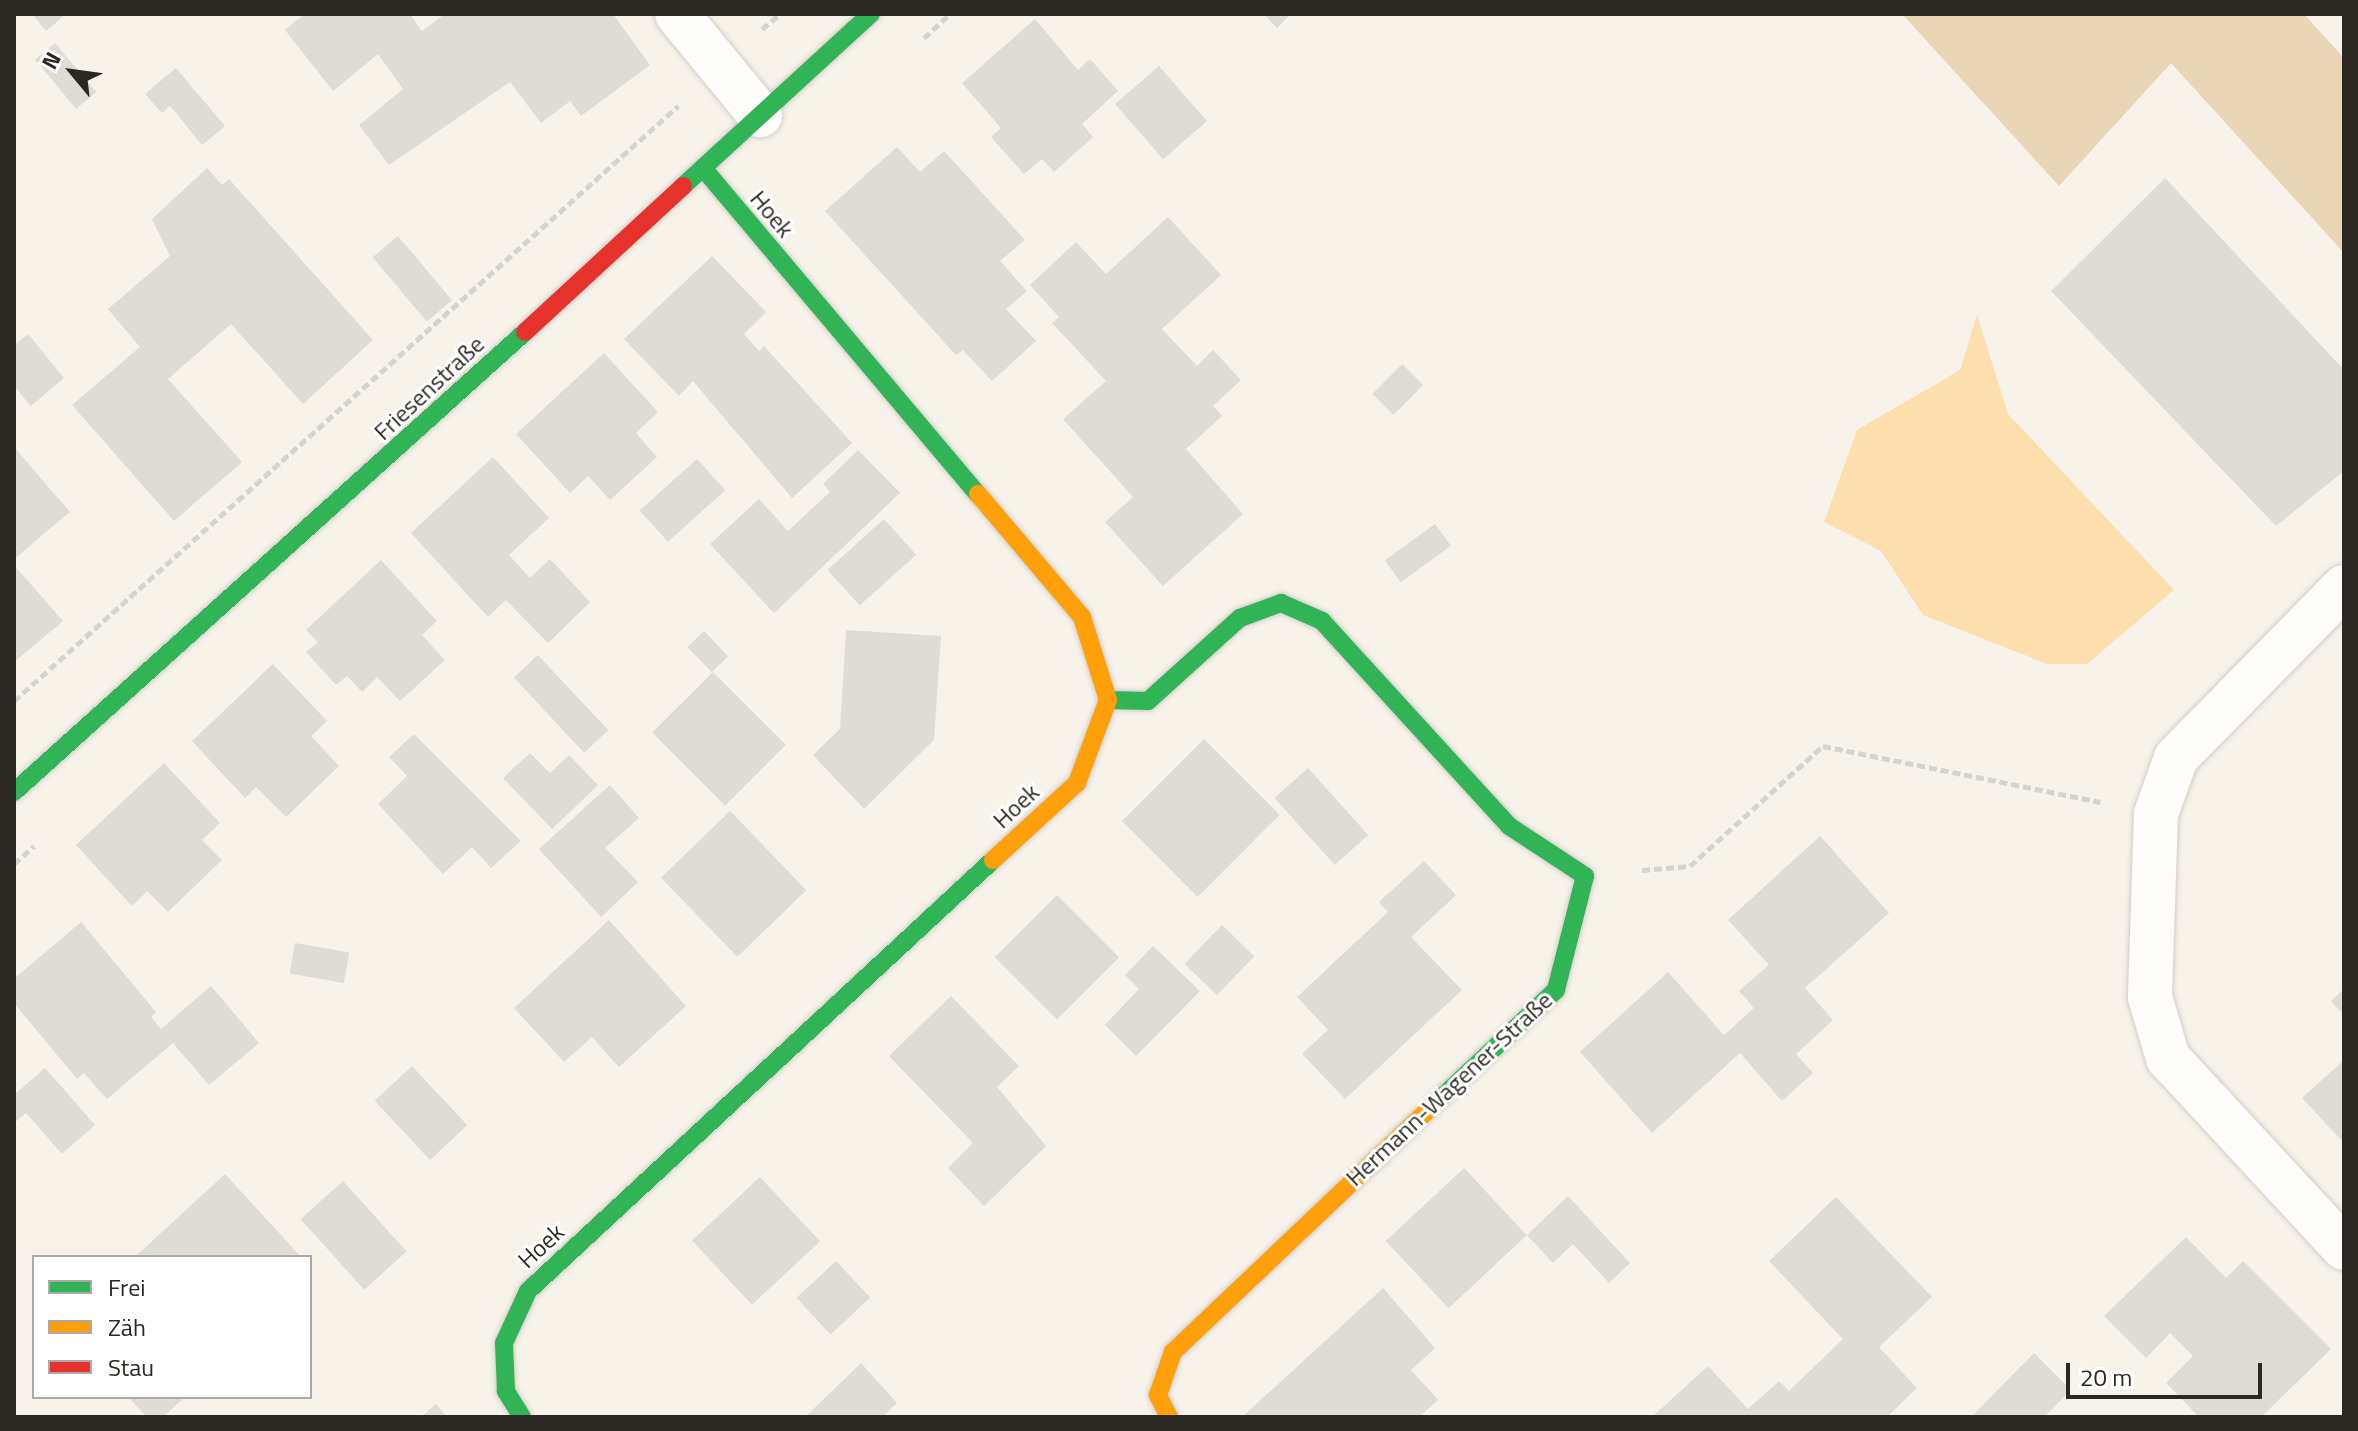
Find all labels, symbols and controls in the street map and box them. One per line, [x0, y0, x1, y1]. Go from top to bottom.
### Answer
north arrow [32, 32, 112, 112]
text: N [32, 45, 70, 75]
street label: Hoek [744, 185, 800, 243]
street label: Friesenstraße [368, 330, 490, 446]
street label: Hoek [987, 778, 1045, 834]
street label: Hermann-Wagener-Straße [1340, 986, 1558, 1192]
street label: Hoek [512, 1218, 570, 1274]
legend [32, 1255, 312, 1399]
text: Frei [108, 1269, 146, 1305]
text: Zäh [108, 1309, 146, 1345]
scale bar [2070, 1347, 2266, 1397]
text: Stau [108, 1349, 154, 1385]
text: 20 m [2080, 1359, 2132, 1395]

